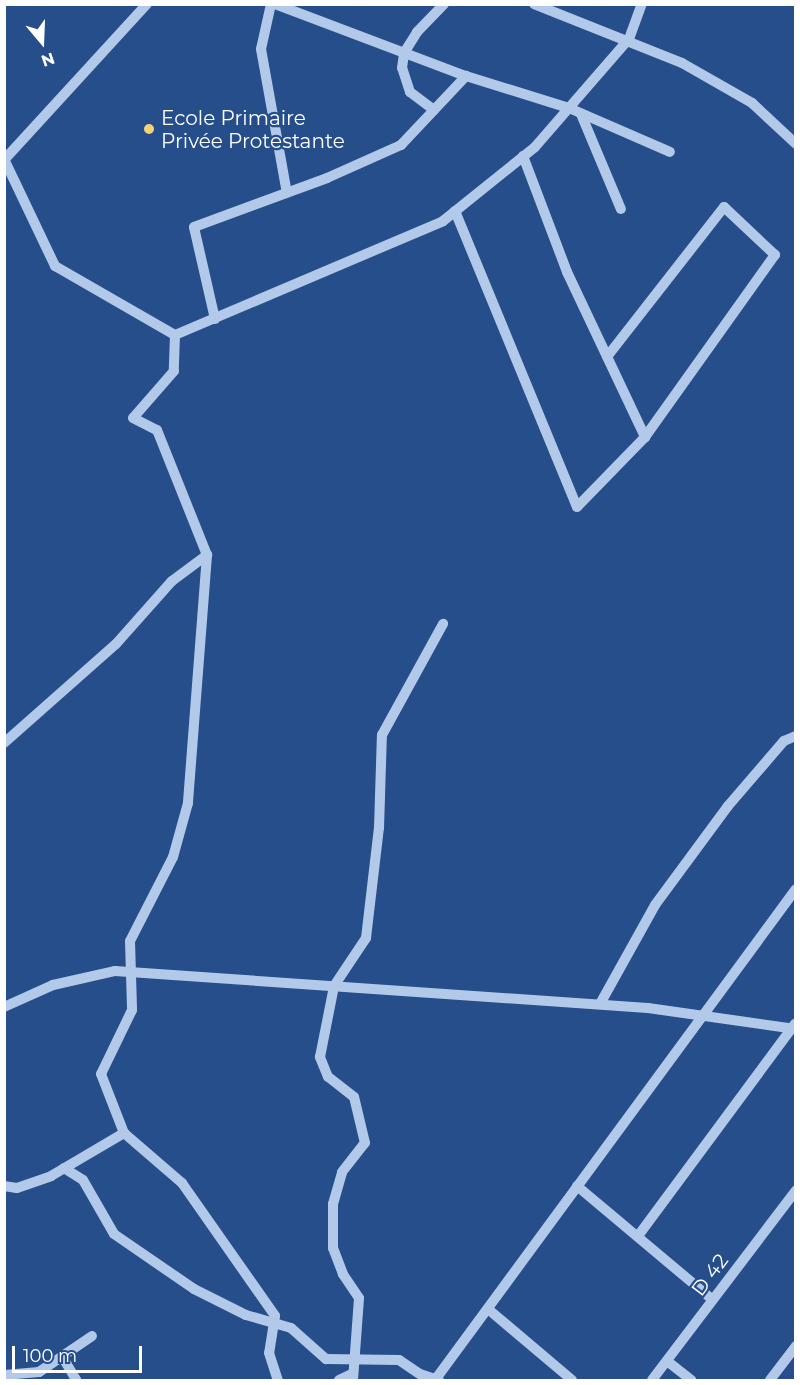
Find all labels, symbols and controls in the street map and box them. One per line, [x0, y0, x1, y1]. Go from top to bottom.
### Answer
north arrow [12, 12, 72, 72]
text: N [39, 48, 57, 71]
place label: Ecole Primaire Privée Protestante [161, 106, 345, 153]
marker: Ecole Primaire Privée Protestante [142, 122, 156, 136]
street label: D 42 [686, 1249, 734, 1301]
scale bar [15, 1334, 146, 1372]
text: 100 m [23, 1345, 77, 1367]

